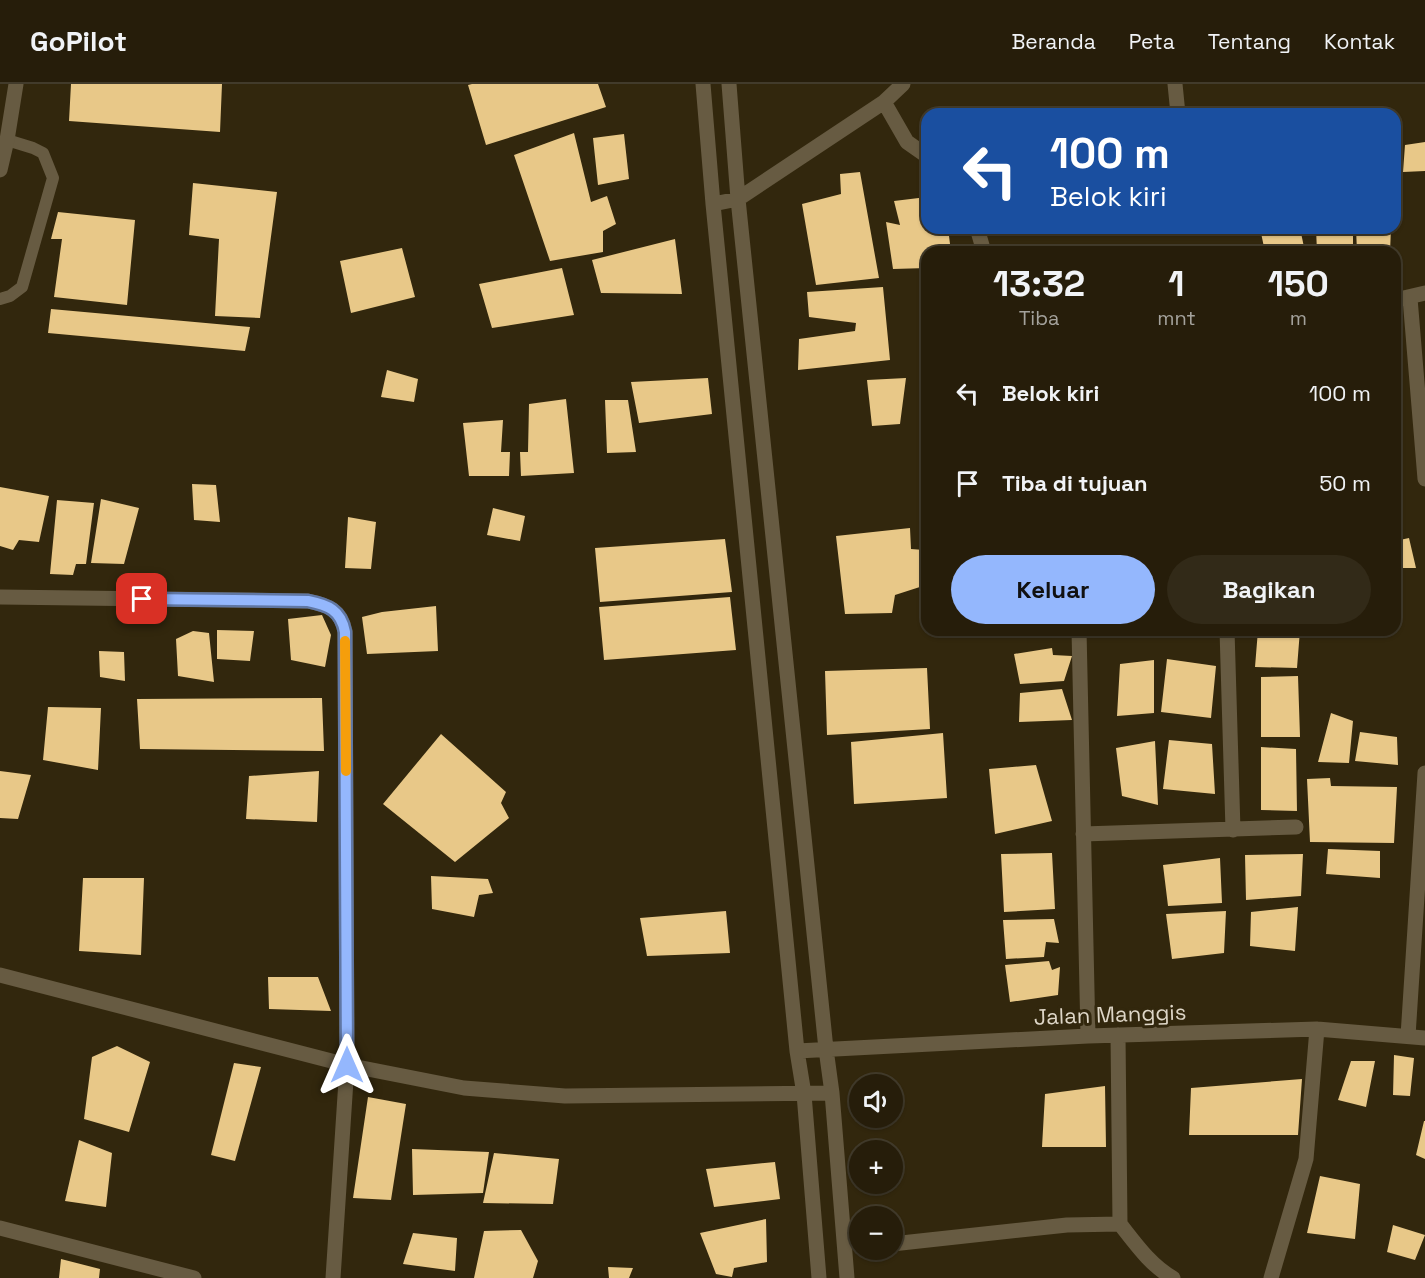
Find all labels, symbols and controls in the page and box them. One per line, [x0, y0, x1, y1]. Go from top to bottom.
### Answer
text: GoPilot [30, 23, 127, 59]
text: Beranda [1011, 28, 1096, 55]
text: Peta [1129, 28, 1175, 55]
text: Tentang [1208, 28, 1291, 55]
text: Kontak [1324, 28, 1395, 55]
text: 100 m [1050, 127, 1170, 180]
icon: left [951, 132, 1029, 210]
text: Belok kiri [1050, 179, 1167, 214]
text: 13:32 [993, 261, 1085, 307]
text: 1 [1168, 261, 1185, 307]
text: 150 [1268, 261, 1329, 307]
text: Tiba [1019, 305, 1060, 331]
text: mnt [1157, 305, 1196, 331]
text: m [1290, 305, 1307, 331]
icon: left [951, 377, 984, 410]
text: Belok kiri [1002, 379, 1099, 407]
text: 100 m [1309, 379, 1371, 407]
icon: arrive [951, 467, 984, 500]
text: Tiba di tujuan [1002, 469, 1148, 497]
text: 50 m [1319, 469, 1371, 497]
button: Keluar [951, 555, 1155, 624]
button: Bagikan [1167, 555, 1371, 624]
pin [116, 573, 167, 624]
icon: arrive [125, 582, 158, 615]
street label: Jalan Manggis [1033, 997, 1187, 1031]
position arrow [315, 1033, 379, 1097]
map controls [849, 1074, 903, 1260]
button: sound [849, 1074, 903, 1128]
button: + [849, 1140, 903, 1194]
button: − [849, 1206, 903, 1260]

